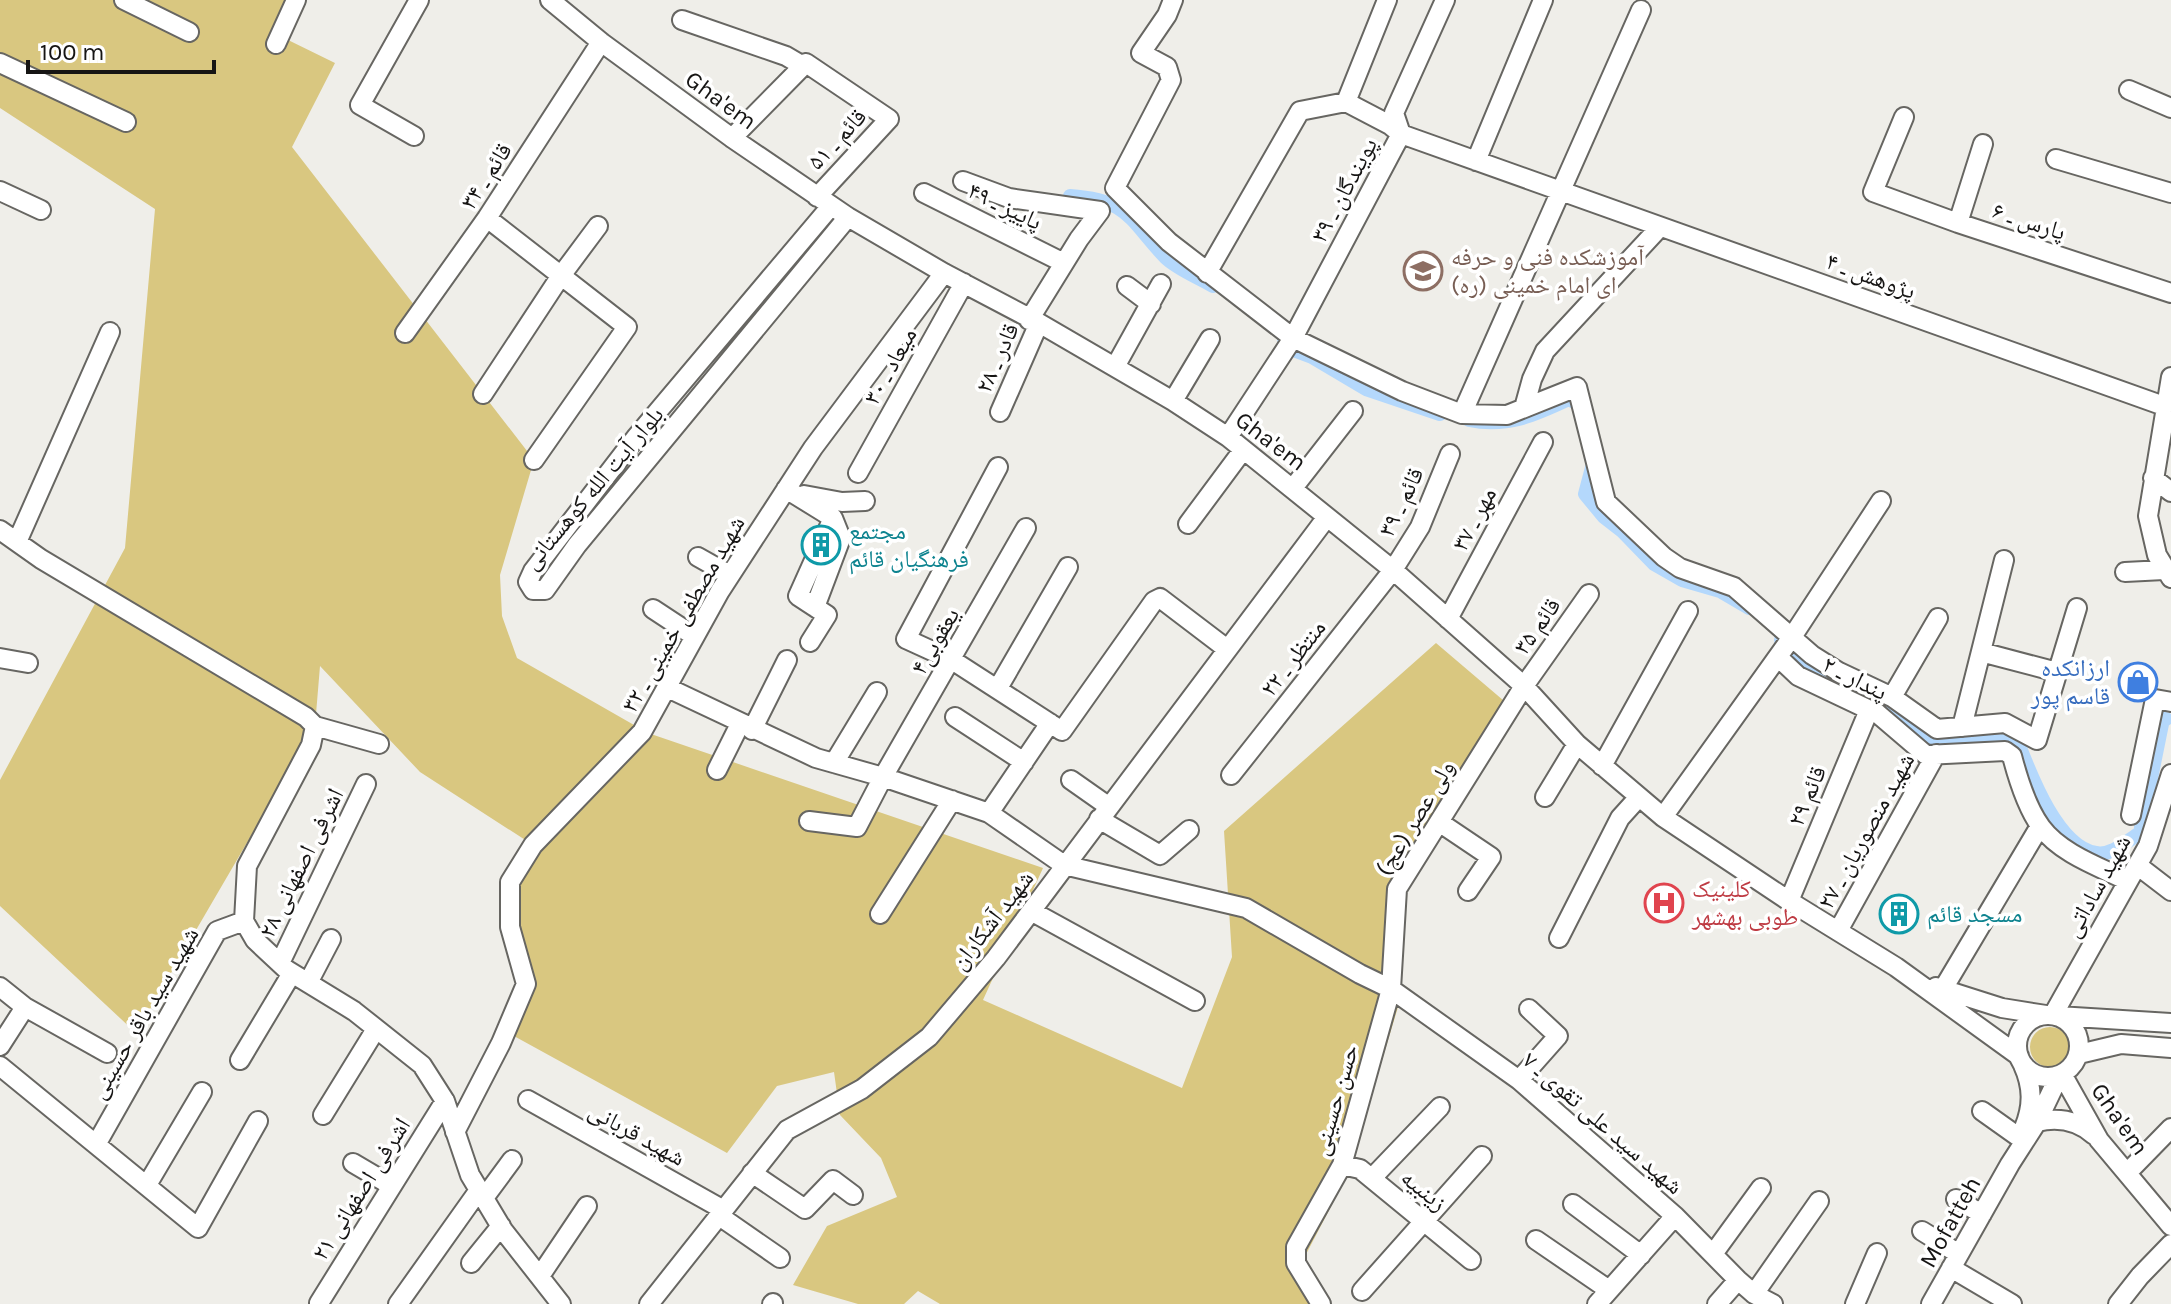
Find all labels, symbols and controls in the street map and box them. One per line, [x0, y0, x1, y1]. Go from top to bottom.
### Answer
scale bar [28, 24, 214, 74]
text: 100 m [40, 38, 105, 66]
street label: Gha'em [680, 65, 762, 135]
street label: قائم ـ ۵۱ [802, 103, 874, 177]
street label: پویندگان ـ ۳۹ [1305, 133, 1383, 247]
street label: قائم ـ ۳۴ [454, 138, 519, 216]
street label: پاییز ـ ۴۹ [963, 176, 1047, 236]
street label: پارس ـ ۶ [1989, 196, 2069, 246]
place label: آموزشکده فنی و حرفه ای امام خمینی (ره) [1451, 243, 1645, 301]
street label: پژوهش ـ ۴ [1822, 247, 1919, 305]
school or university icon: آموزشکده فنی و حرفه ای امام خمینی (ره) [1402, 250, 1444, 292]
street label: قادر ـ ۲۸ [969, 319, 1025, 397]
street label: میعاد ـ ۳۰ [858, 323, 922, 409]
street label: بلوار آیت الله کوهستانی [517, 401, 669, 575]
street label: Gha'em [1230, 405, 1312, 477]
street label: قائم ـ ۳۹ [1372, 463, 1431, 542]
street label: مهر ـ ۳۷ [1446, 482, 1502, 556]
street label: شهید مصطفی خمینی ـ ۳۲ [615, 511, 751, 717]
place label: مجتمع فرهنگیان قائم [849, 517, 969, 575]
building icon: مجتمع فرهنگیان قائم [800, 524, 842, 566]
street label: قائم ۳۵ [1508, 592, 1568, 661]
street label: یعقوبی۴ [905, 603, 965, 679]
street label: منتظر ـ ۲۲ [1254, 614, 1332, 702]
street label: پندار ـ ۲ [1818, 650, 1892, 706]
place label: ارزانکده قاسم پور [2030, 654, 2110, 712]
shop icon: ارزانکده قاسم پور [2117, 661, 2159, 703]
street label: شهید منصوریان ـ ۲۷ [1812, 748, 1920, 914]
street label: ولی عصر (عج) [1370, 755, 1461, 881]
street label: قائم ۲۹ [1782, 762, 1834, 831]
street label: اشرفی اصفهانی ۲۸ [253, 784, 349, 942]
street label: شهید ساداتی [2057, 830, 2137, 942]
street label: شهید آشکاران [945, 865, 1039, 975]
place label: کلینیک طوبی بهشهر [1691, 875, 1798, 931]
hospital icon: کلینیک طوبی بهشهر [1643, 882, 1685, 924]
building icon: مسجد قائم [1878, 893, 1920, 935]
place label: مسجد قائم [1927, 900, 2022, 930]
street label: شهید سید باقر حسینی [83, 922, 205, 1104]
street label: حسن حسینی [1306, 1041, 1364, 1159]
street label: شهید سید علی تقوی ـ ۷ [1517, 1046, 1689, 1200]
street label: Gha'em [2085, 1078, 2155, 1160]
street label: شهید قربانی [584, 1096, 690, 1172]
street label: اشرفی اصفهانی ۲۱ [306, 1113, 416, 1265]
street label: زینبیه [1395, 1163, 1453, 1217]
street label: Mofatteh [1914, 1172, 1986, 1272]

